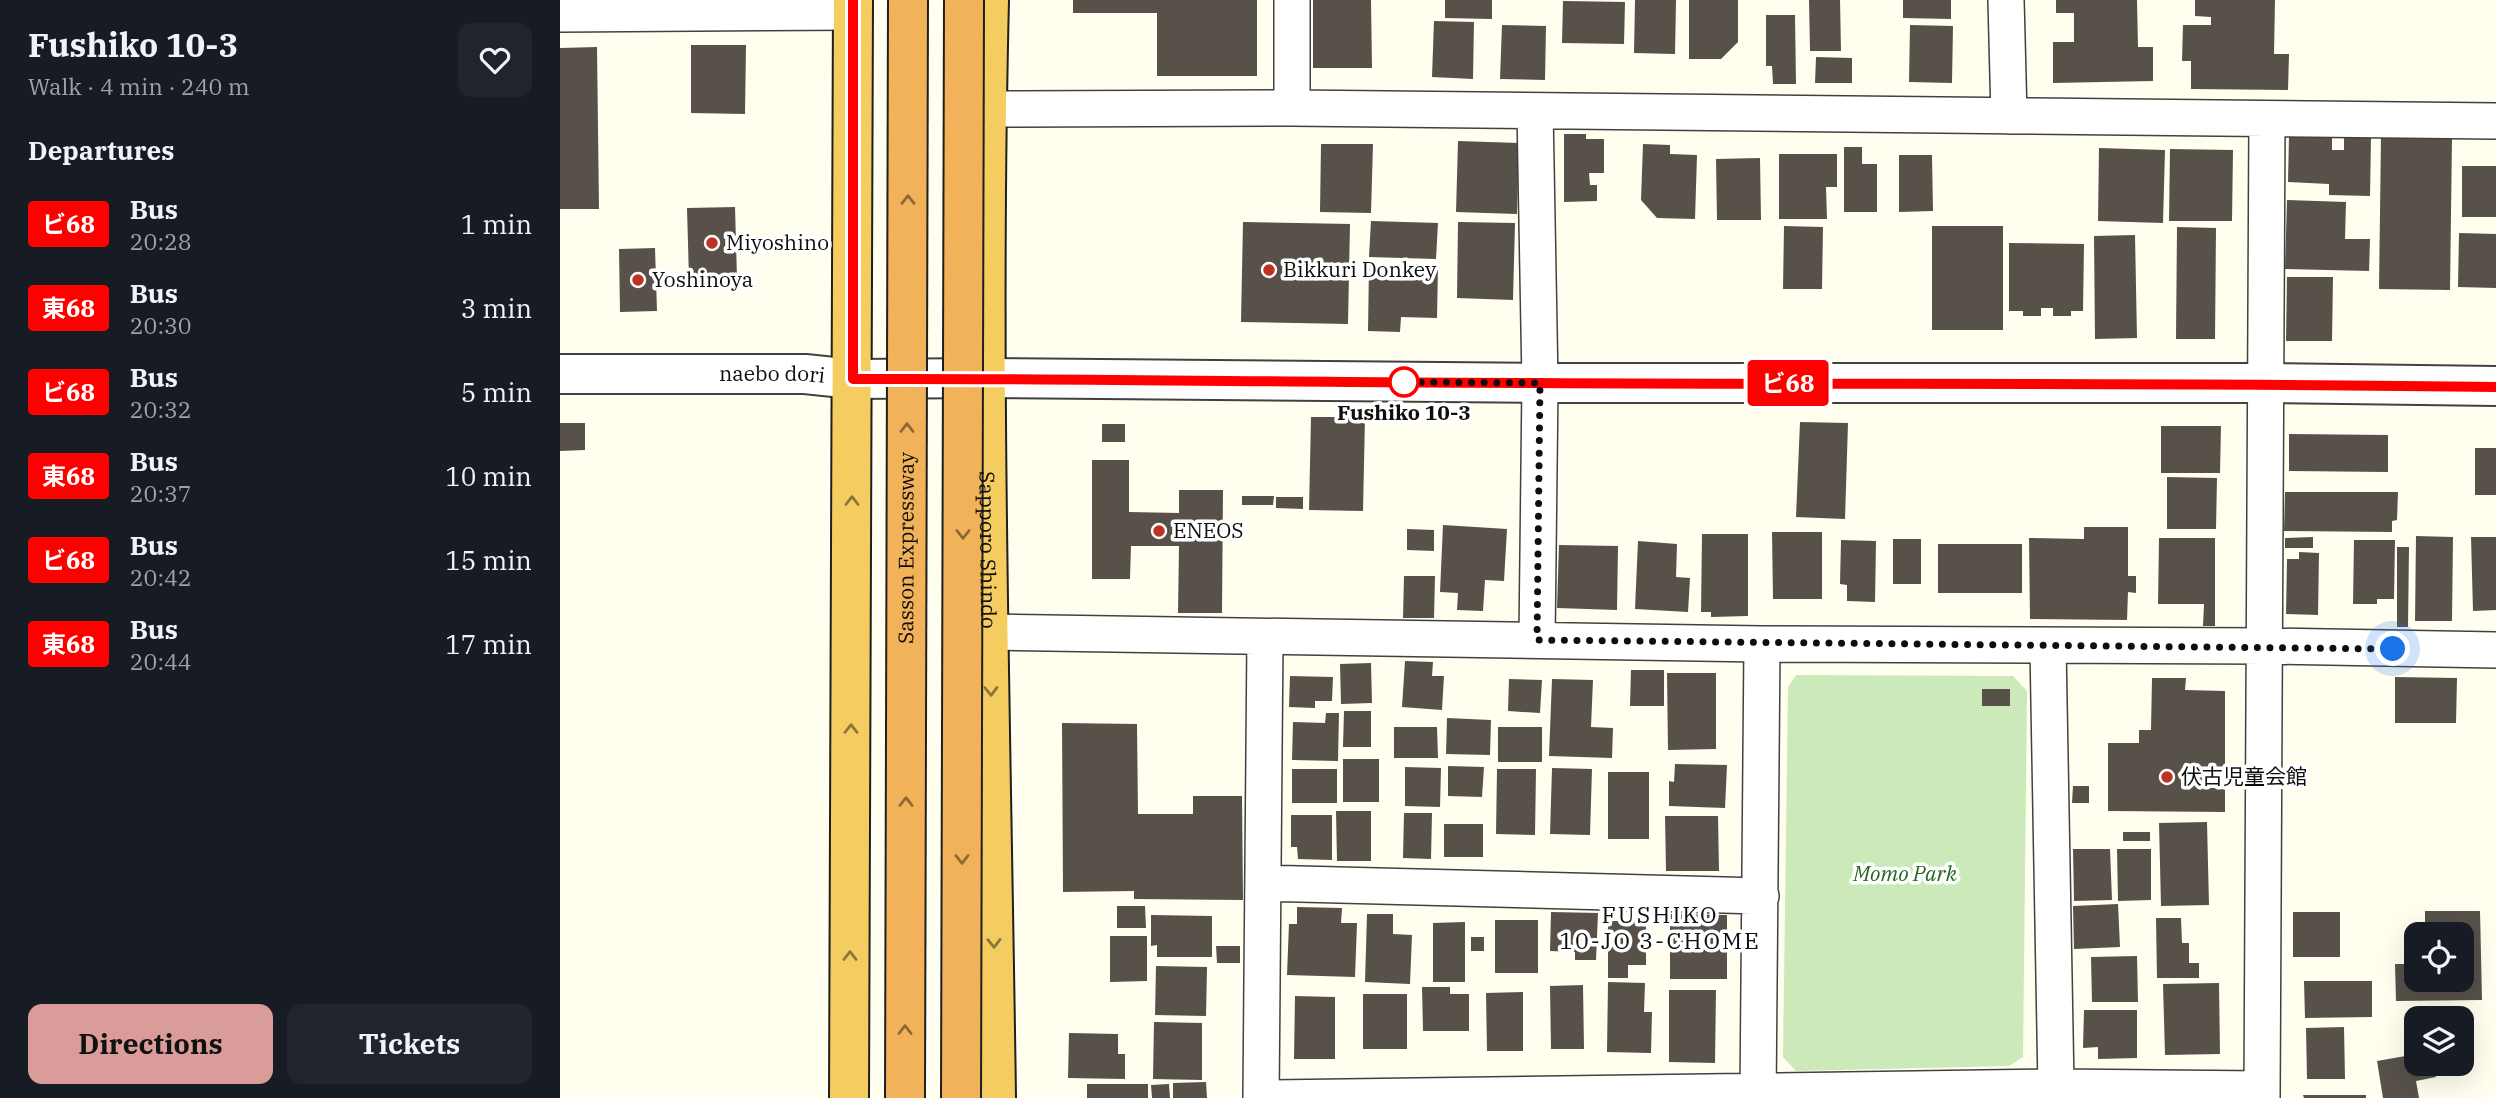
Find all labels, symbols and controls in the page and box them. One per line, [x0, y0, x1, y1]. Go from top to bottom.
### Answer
text: Fushiko 10-3 [28, 23, 238, 66]
button: heart [458, 23, 532, 97]
text: Walk · 4 min · 240 m [28, 71, 250, 101]
text: Departures [28, 133, 174, 167]
text: Bus [130, 192, 178, 226]
one-way arrow [900, 195, 915, 206]
text: 1 min [461, 207, 532, 241]
text: ビ68 [42, 208, 95, 240]
text: 20:28 [130, 226, 192, 256]
place label: Miyoshino [726, 228, 829, 256]
marker: Miyoshino [704, 235, 720, 251]
place label: Bikkuri Donkey [1283, 255, 1437, 283]
marker: Bikkuri Donkey [1261, 262, 1277, 278]
place label: Yoshinoya [652, 265, 753, 293]
marker: Yoshinoya [630, 272, 646, 288]
text: Bus [130, 276, 178, 310]
text: 3 min [461, 291, 532, 325]
text: 東68 [42, 292, 95, 324]
text: 20:30 [130, 310, 192, 340]
street label: naebo dori [719, 359, 827, 389]
text: Bus [130, 360, 178, 394]
line badge: ビ68 [1748, 360, 1828, 406]
marker: Fushiko 10-3 [1389, 367, 1419, 397]
text: ビ68 [1762, 367, 1814, 399]
text: 5 min [461, 375, 532, 409]
text: ビ68 [42, 376, 95, 408]
text: 20:32 [130, 394, 192, 424]
place label: Fushiko 10-3 [1337, 398, 1471, 426]
one-way arrow [899, 422, 915, 433]
text: Bus [130, 444, 178, 478]
street label: Sasson Expressway [891, 451, 920, 644]
text: 10 min [445, 459, 532, 493]
text: 東68 [42, 460, 95, 492]
street label: Sapporo Shindo [973, 471, 1003, 629]
text: 20:37 [130, 478, 192, 508]
one-way arrow [844, 496, 860, 506]
place label: ENEOS [1173, 516, 1244, 544]
marker: ENEOS [1151, 523, 1167, 539]
text: Bus [130, 528, 178, 562]
one-way arrow [955, 529, 971, 539]
text: 15 min [445, 543, 532, 577]
text: ビ68 [42, 544, 95, 576]
text: 20:42 [130, 562, 192, 592]
text: Bus [130, 612, 178, 646]
text: 17 min [445, 627, 532, 661]
text: 東68 [42, 628, 95, 660]
your location [2375, 631, 2410, 666]
text: 20:44 [130, 646, 192, 676]
one-way arrow [983, 686, 999, 697]
one-way arrow [843, 723, 859, 734]
place label: 伏古児童会館 [2181, 762, 2307, 790]
marker: 伏古児童会館 [2159, 769, 2175, 785]
one-way arrow [898, 797, 914, 807]
one-way arrow [954, 854, 970, 865]
park label: Momo Park [1852, 859, 1958, 887]
district label: FUSHIKO 10-JO 3-CHOME [1559, 899, 1761, 955]
map controls [2404, 922, 2474, 1076]
button: locate [2404, 922, 2474, 992]
one-way arrow [986, 938, 1002, 949]
one-way arrow [842, 951, 858, 961]
button: Directions [28, 1004, 273, 1084]
button: Tickets [287, 1004, 532, 1084]
button: layers [2404, 1006, 2474, 1076]
one-way arrow [897, 1024, 913, 1035]

